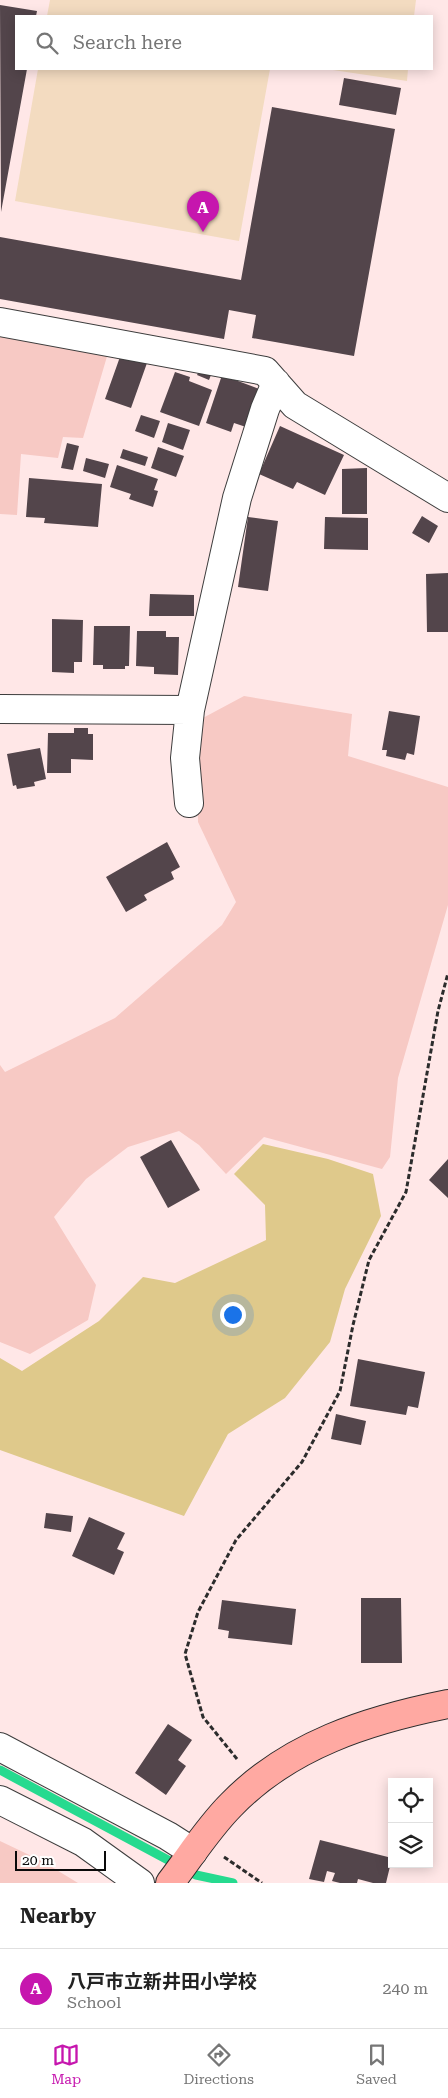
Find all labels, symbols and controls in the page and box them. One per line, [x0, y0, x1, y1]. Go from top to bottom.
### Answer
search box [15, 15, 433, 70]
icon: search [33, 29, 61, 57]
text: Search here [73, 31, 182, 54]
pin: A [187, 191, 219, 232]
your location [220, 1302, 246, 1328]
map controls [388, 1778, 433, 1868]
button: locate [388, 1778, 433, 1823]
button: layers [388, 1823, 433, 1868]
scale bar [15, 1848, 106, 1871]
text: 20 m [22, 1852, 54, 1868]
text: Nearby [20, 1904, 96, 1928]
text: 八戸市立新井田小学校 [67, 1970, 257, 1993]
text: A [30, 1979, 42, 1998]
text: 240 m [382, 1979, 428, 1998]
text: School [67, 1993, 121, 2012]
tab: Map [51, 2041, 81, 2087]
tab: Directions [183, 2041, 254, 2087]
tab: Saved [356, 2041, 397, 2087]

